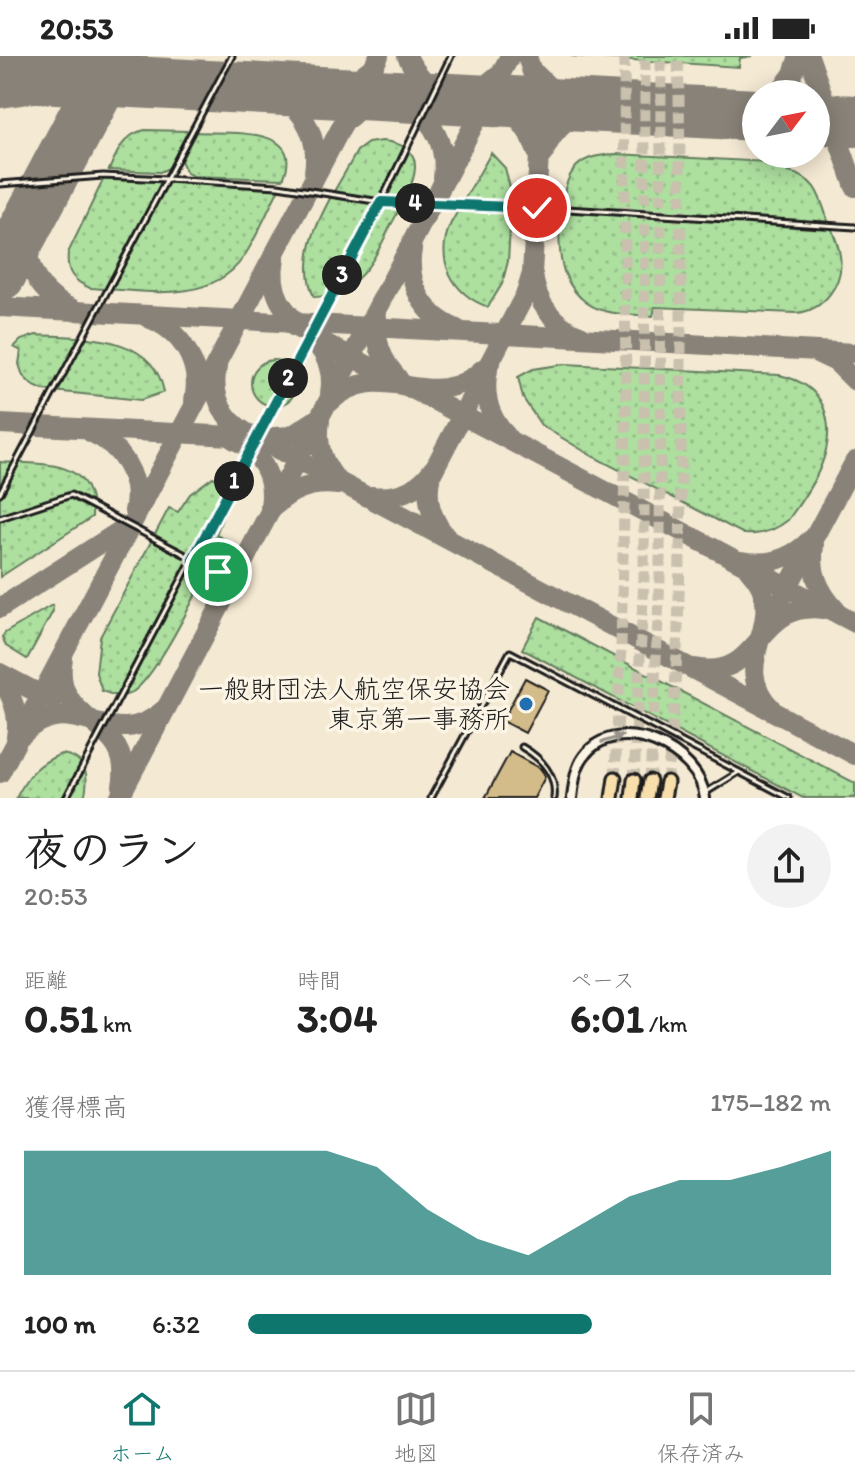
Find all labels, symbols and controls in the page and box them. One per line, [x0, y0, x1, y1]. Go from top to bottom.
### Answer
text: 20:53 [40, 10, 114, 47]
north arrow [742, 80, 830, 168]
map controls [742, 80, 830, 168]
pin [503, 174, 571, 242]
pin: 4 [395, 183, 435, 223]
icon: check [515, 186, 559, 230]
text: 4 [408, 189, 422, 216]
pin: 3 [322, 255, 362, 295]
text: 3 [336, 261, 348, 288]
pin: 2 [268, 358, 308, 398]
text: 2 [282, 364, 294, 391]
pin: 1 [214, 461, 254, 501]
text: 1 [229, 467, 239, 494]
pin [184, 538, 252, 606]
icon: arrive [196, 550, 240, 594]
place label: 一般財団法人航空保安協会 東京第一事務所 [198, 673, 510, 735]
marker: 一般財団法人航空保安協会 東京第一事務所 [517, 695, 535, 713]
one-way arrow [600, 732, 624, 745]
text: 夜のラン [24, 823, 200, 876]
button: share [747, 824, 831, 908]
text: 20:53 [24, 880, 88, 912]
text: 距離 [24, 967, 68, 994]
text: 時間 [297, 967, 341, 994]
text: ペース [570, 967, 635, 994]
text: 0.51 [24, 994, 98, 1042]
text: 3:04 [297, 994, 377, 1042]
text: 6:01 [570, 994, 644, 1042]
text: km [98, 1011, 132, 1038]
text: /km [644, 1011, 687, 1038]
text: 175–182 m [710, 1086, 831, 1118]
text: 獲得標高 [24, 1091, 128, 1123]
text: 100 m [24, 1308, 96, 1340]
text: 6:32 [152, 1308, 200, 1340]
tab: ホーム [110, 1387, 175, 1467]
tab: 地図 [394, 1387, 438, 1467]
tab: 保存済み [657, 1387, 745, 1467]

